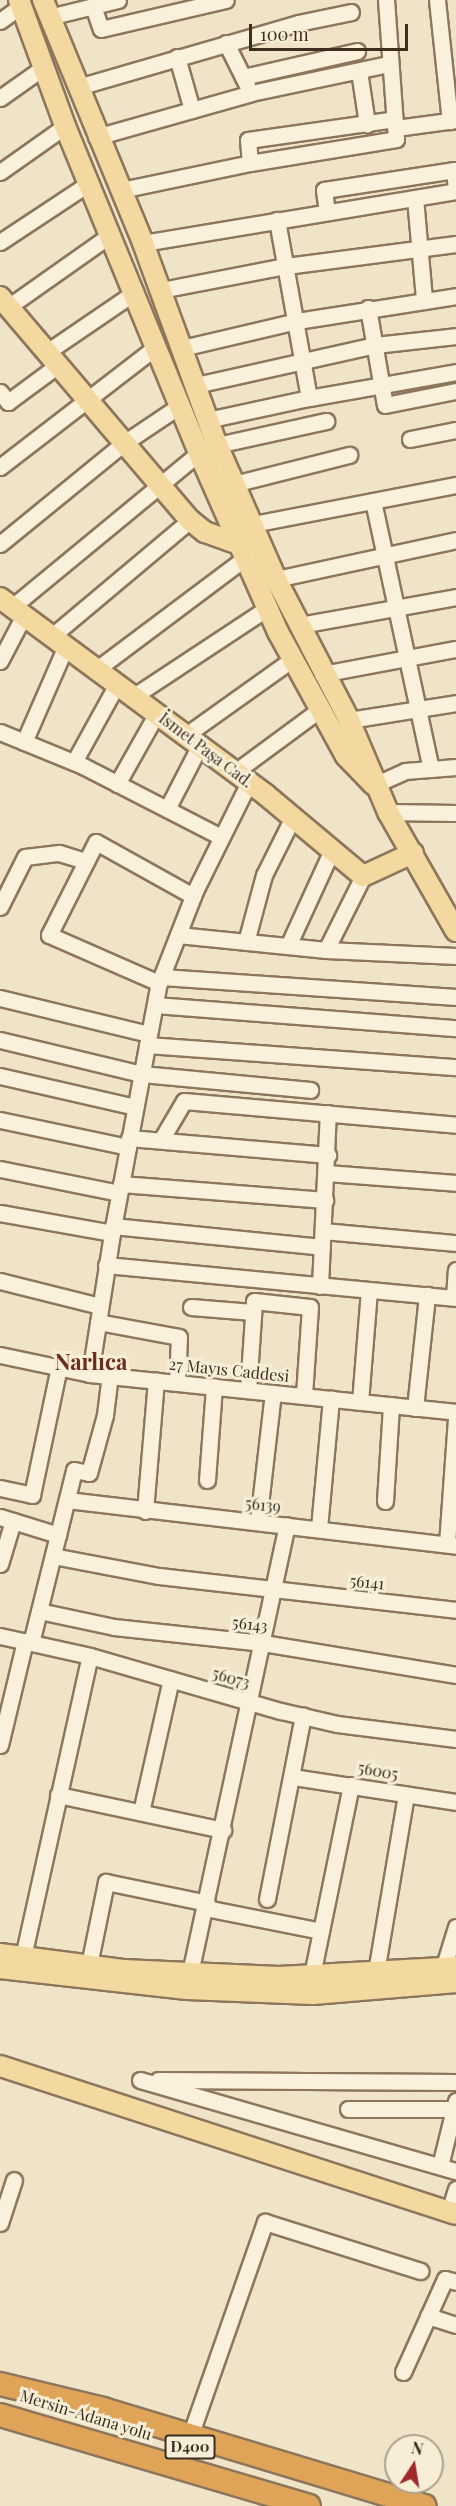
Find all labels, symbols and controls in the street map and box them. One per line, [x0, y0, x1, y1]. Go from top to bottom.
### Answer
scale bar [252, 12, 411, 50]
text: 100 m [260, 22, 309, 46]
street label: İsmet Paşa Cad. [155, 708, 257, 792]
district label: Narlıca [55, 1349, 127, 1375]
street label: 27 Mayıs Caddesi [168, 1354, 290, 1386]
street label: 56139 [244, 1494, 282, 1516]
street label: 56141 [349, 1571, 385, 1593]
street label: 56143 [231, 1612, 269, 1636]
street label: 56073 [210, 1664, 252, 1692]
street label: 56005 [356, 1758, 400, 1784]
street label: Mersin-Adana yolu [18, 2386, 154, 2444]
north arrow [384, 2434, 444, 2494]
road number: D400 [164, 2435, 216, 2459]
text: N [410, 2436, 425, 2459]

